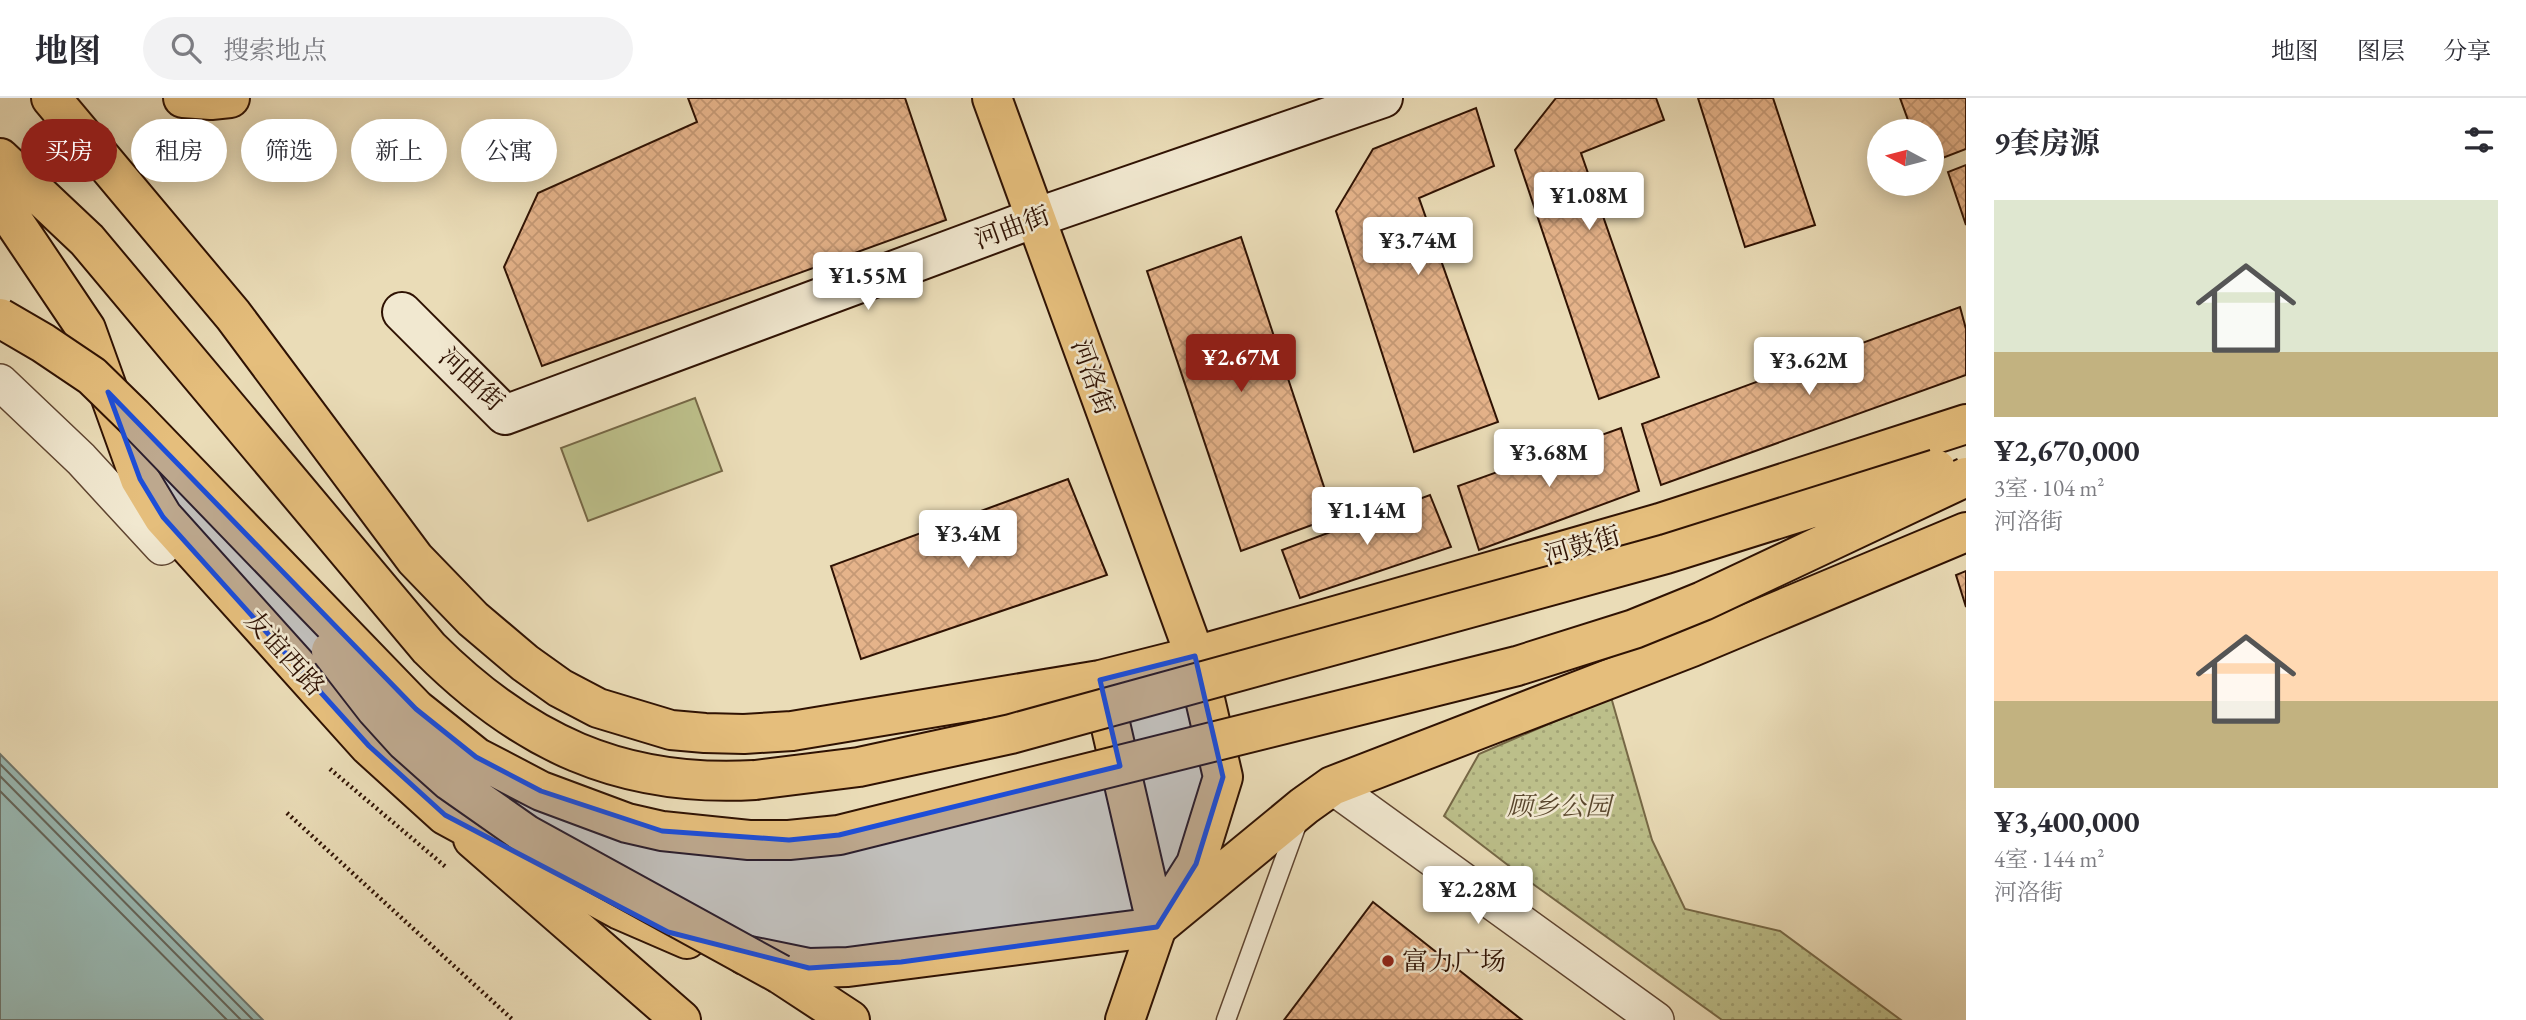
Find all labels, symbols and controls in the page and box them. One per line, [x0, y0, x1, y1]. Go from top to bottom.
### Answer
search box [143, 17, 633, 80]
text: 地图 [35, 29, 101, 72]
icon: search [167, 29, 205, 67]
text: 搜索地点 [223, 33, 327, 67]
text: 地图 [2271, 35, 2319, 66]
text: 图层 [2357, 35, 2405, 66]
text: 分享 [2443, 35, 2491, 66]
chip: 买房 [21, 119, 117, 182]
chip: 租房 [131, 119, 227, 182]
chip: 筛选 [241, 119, 337, 182]
chip: 新上 [351, 119, 447, 182]
chip: 公寓 [461, 119, 557, 182]
north arrow [1867, 119, 1944, 196]
map controls [1867, 119, 1944, 196]
icon: filters [2460, 121, 2498, 159]
text: 9套房源 [1994, 123, 2100, 162]
pin: ¥1.08M [1532, 172, 1646, 232]
text: ¥1.08M [1550, 180, 1628, 210]
street label: 河曲街 [970, 198, 1054, 256]
pin: ¥3.74M [1361, 218, 1475, 277]
text: ¥3.74M [1379, 225, 1457, 255]
icon: home [2183, 245, 2309, 371]
pin: ¥1.55M [811, 252, 925, 312]
text: ¥1.55M [829, 260, 907, 290]
pin: ¥2.67M [1184, 334, 1298, 394]
street label: 河洛街 [1064, 335, 1122, 419]
pin: ¥3.62M [1752, 338, 1866, 397]
street label: 河曲街 [432, 340, 512, 418]
text: ¥2.67M [1202, 342, 1280, 372]
text: ¥3.62M [1770, 345, 1848, 375]
pin: ¥3.68M [1492, 430, 1606, 489]
text: ¥2,670,000 [1994, 431, 2140, 470]
text: ¥3.68M [1510, 437, 1588, 467]
text: 3室 · 104 m² [1994, 473, 2104, 503]
pin: ¥1.14M [1310, 488, 1424, 547]
text: ¥1.14M [1328, 495, 1406, 525]
text: 河洛街 [1994, 506, 2063, 536]
pin: ¥3.4M [919, 510, 1017, 570]
text: ¥3.4M [935, 518, 1001, 548]
street label: 河鼓街 [1540, 518, 1624, 572]
street label: 友谊西路 [238, 603, 332, 703]
icon: home [2183, 616, 2309, 742]
park label: 顾乡公园 [1507, 789, 1615, 823]
text: ¥3,400,000 [1994, 802, 2140, 841]
text: 4室 · 144 m² [1994, 844, 2104, 874]
pin: ¥2.28M [1421, 866, 1535, 926]
text: ¥2.28M [1439, 874, 1517, 904]
text: 河洛街 [1994, 877, 2063, 907]
place label: 富力广场 [1402, 944, 1506, 978]
marker: 富力广场 [1380, 953, 1396, 969]

